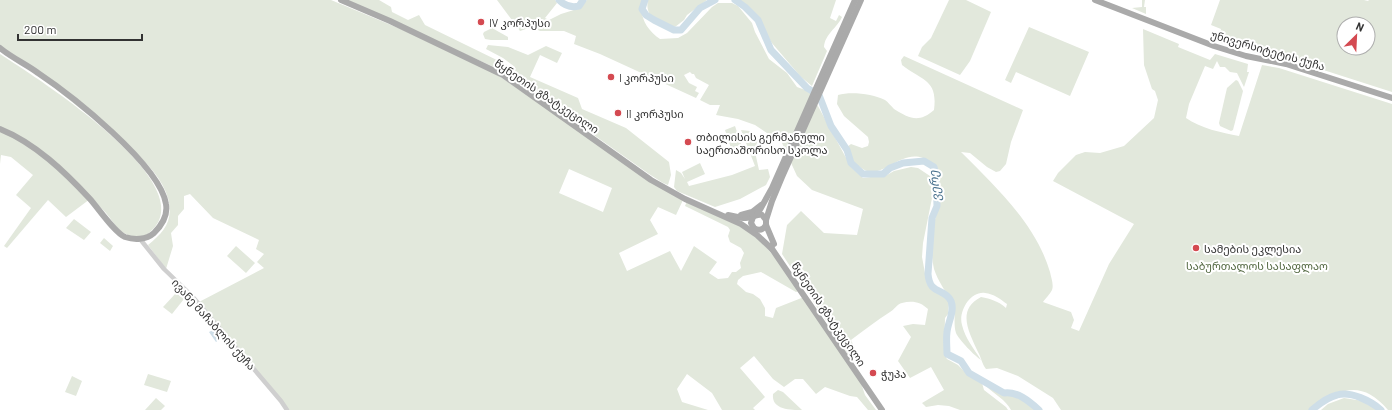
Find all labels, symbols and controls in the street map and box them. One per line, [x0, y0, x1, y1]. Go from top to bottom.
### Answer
scale bar [18, 16, 142, 42]
place label: IV კორპუსი [489, 16, 550, 30]
north arrow [1336, 16, 1376, 56]
marker: IV კორპუსი [476, 17, 486, 27]
text: N [1354, 19, 1366, 34]
text: 200 m [24, 22, 56, 36]
street label: უნივერსიტეტის ქუჩა [1209, 27, 1327, 74]
street label: წყნეთის გზატკეცილი [492, 56, 602, 137]
place label: I კორპუსი [619, 71, 674, 85]
marker: I კორპუსი [606, 72, 616, 82]
place label: II კორპუსი [626, 107, 684, 121]
marker: II კორპუსი [613, 108, 623, 118]
place label: თბილისის გერმანული საერთაშორისო სკოლა [696, 130, 828, 157]
marker: თბილისის გერმანული საერთაშორისო სკოლა [683, 137, 693, 147]
water label: ვერე [925, 169, 944, 202]
place label: სამების ეკლესია [1204, 242, 1301, 256]
marker: სამების ეკლესია [1191, 243, 1201, 253]
street label: წყნეთის გზატკეცილი [788, 259, 869, 369]
park label: საბურთალოს სასაფლაო [1186, 259, 1328, 273]
street label: ივანე მაჩაბლის ქუჩა [169, 276, 258, 373]
place label: ჭუპა [881, 367, 906, 381]
marker: ჭუპა [868, 368, 878, 378]

